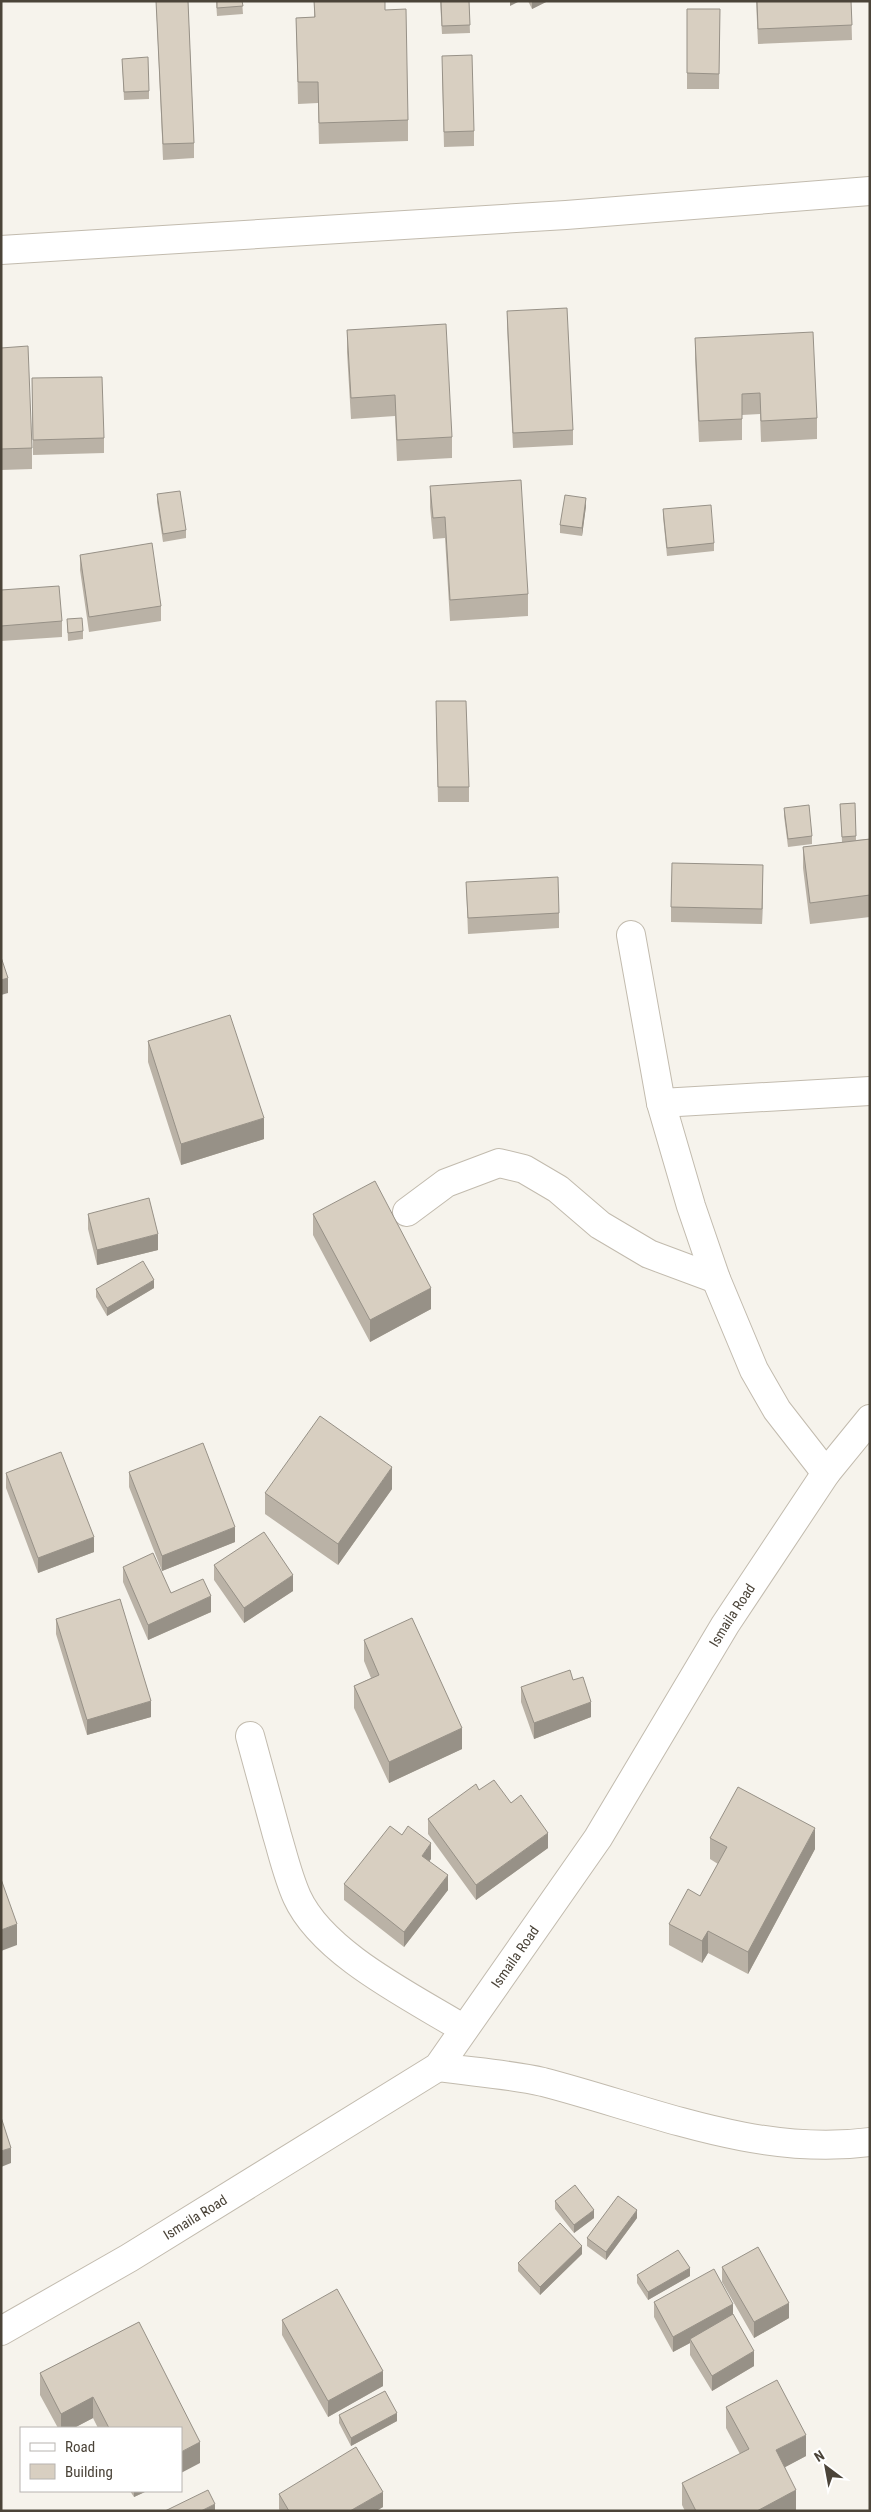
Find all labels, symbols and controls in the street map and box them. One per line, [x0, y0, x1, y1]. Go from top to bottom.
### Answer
street label: Ismaila Road [706, 1581, 758, 1650]
street label: Ismaila Road [488, 1923, 542, 1991]
street label: Ismaila Road [160, 2192, 230, 2243]
legend [20, 2427, 182, 2492]
text: Road [65, 2438, 95, 2456]
north arrow [801, 2442, 851, 2492]
text: N [811, 2447, 827, 2465]
text: Building [65, 2463, 113, 2481]

